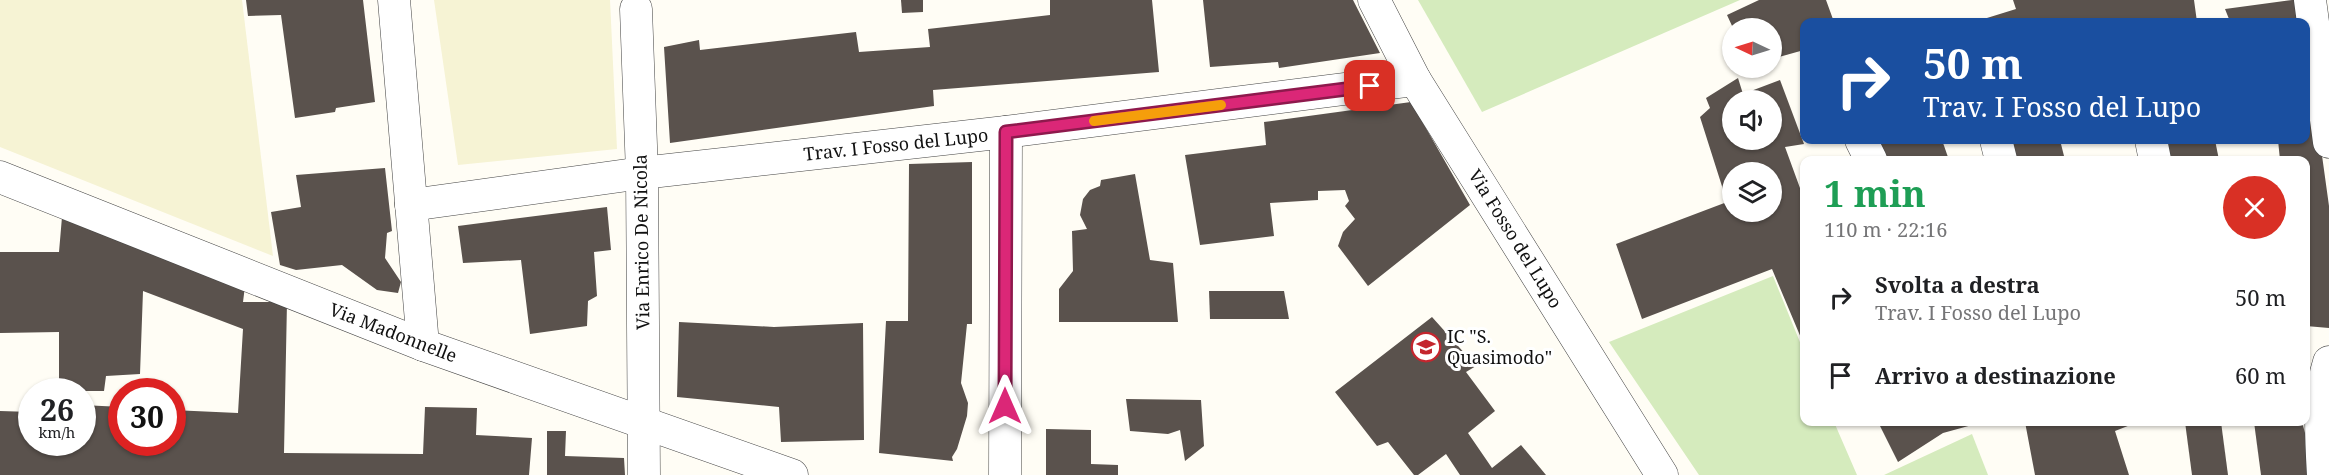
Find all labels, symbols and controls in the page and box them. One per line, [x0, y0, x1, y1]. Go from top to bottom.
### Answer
north arrow [1722, 18, 1782, 78]
map controls [1722, 18, 1782, 222]
text: 50 m [1923, 34, 2023, 91]
icon: right [1824, 42, 1902, 120]
pin [1344, 60, 1395, 111]
icon: arrive [1353, 69, 1386, 102]
text: Trav. I Fosso del Lupo [1923, 88, 2201, 125]
button: sound [1722, 90, 1782, 150]
street label: Trav. I Fosso del Lupo [802, 122, 989, 166]
street label: Via Enrico De Nicola [627, 154, 655, 330]
button: layers [1722, 162, 1782, 222]
street label: Via Fosso del Lupo [1463, 165, 1568, 312]
text: 1 min [1824, 169, 1926, 218]
button: close [2223, 176, 2286, 239]
text: 110 m · 22:16 [1824, 216, 1947, 243]
text: Svolta a destra [1875, 269, 2040, 299]
icon: right [1824, 281, 1857, 314]
text: 50 m [2235, 282, 2286, 312]
street label: Via Madonnelle [326, 297, 461, 367]
text: Trav. I Fosso del Lupo [1875, 299, 2081, 326]
place label: IC "S. Quasimodo" [1447, 324, 1552, 369]
school or university icon: IC "S. Quasimodo" [1410, 331, 1442, 363]
icon: arrive [1824, 359, 1857, 392]
text: Arrivo a destinazione [1875, 360, 2116, 390]
text: 60 m [2235, 360, 2286, 390]
position arrow [973, 374, 1037, 438]
speed limit sign: 30 [108, 378, 186, 456]
text: 26 [40, 389, 74, 430]
text: km/h [39, 422, 75, 442]

